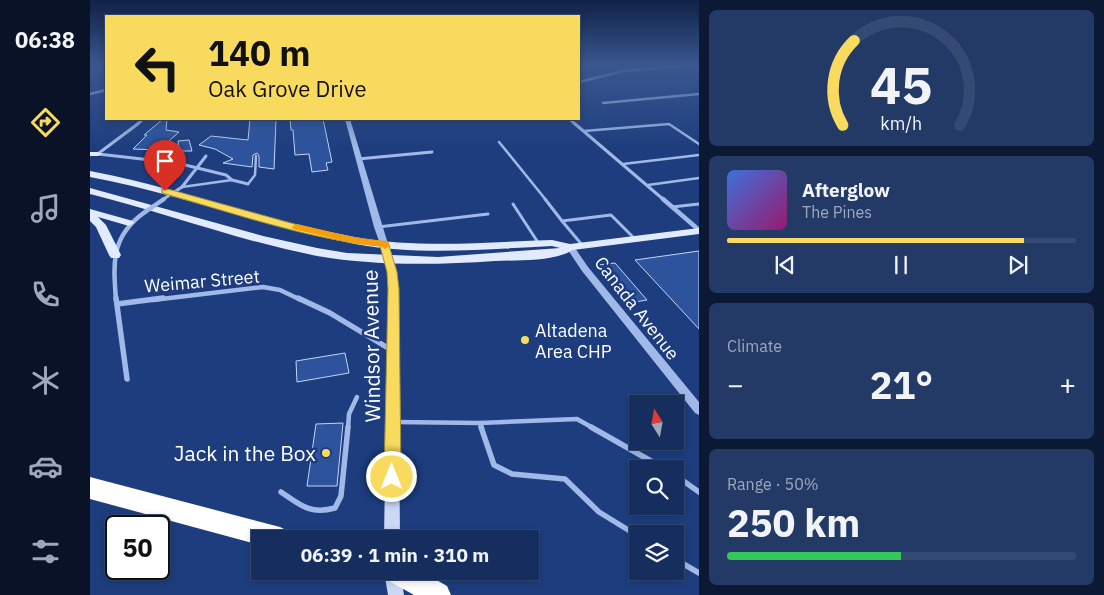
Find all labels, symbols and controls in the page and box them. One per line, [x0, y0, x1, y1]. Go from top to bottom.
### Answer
text: 06:38 [15, 25, 75, 54]
text: 140 m [208, 30, 311, 76]
icon: left [125, 35, 190, 100]
text: 45 [870, 51, 933, 118]
text: Oak Grove Drive [208, 74, 367, 103]
icon: directions [28, 105, 63, 140]
text: km/h [881, 112, 923, 135]
pin [144, 140, 186, 191]
icon: arrive [151, 147, 179, 175]
text: Afterglow [802, 178, 890, 202]
icon: music [28, 191, 63, 226]
text: The Pines [802, 202, 872, 222]
icon: previous [771, 251, 799, 279]
icon: pause [887, 251, 915, 279]
icon: next [1004, 251, 1032, 279]
street label: Canada Avenue [589, 252, 685, 364]
street label: Weimar Street [143, 265, 261, 297]
street label: Windsor Avenue [356, 269, 386, 423]
icon: phone [28, 277, 63, 312]
place label: Altadena Area CHP [535, 319, 612, 363]
marker: Altadena Area CHP [519, 334, 531, 346]
text: Climate [727, 336, 782, 356]
text: 21° [870, 360, 933, 409]
icon: climate [28, 363, 63, 398]
text: − [727, 366, 744, 403]
text: + [1059, 366, 1076, 403]
north arrow [629, 395, 684, 450]
map controls [629, 395, 684, 580]
place label: Jack in the Box [174, 439, 316, 467]
marker: Jack in the Box [320, 447, 332, 459]
icon: car [28, 449, 63, 484]
position arrow [365, 450, 417, 502]
button: search [629, 460, 684, 515]
text: Range · 50% [727, 474, 819, 494]
text: 250 km [727, 498, 860, 547]
speed limit sign: 50 [105, 515, 170, 580]
button: layers [629, 525, 684, 580]
icon: filters [28, 534, 63, 569]
text: 06:39 · 1 min · 310 m [301, 543, 489, 567]

